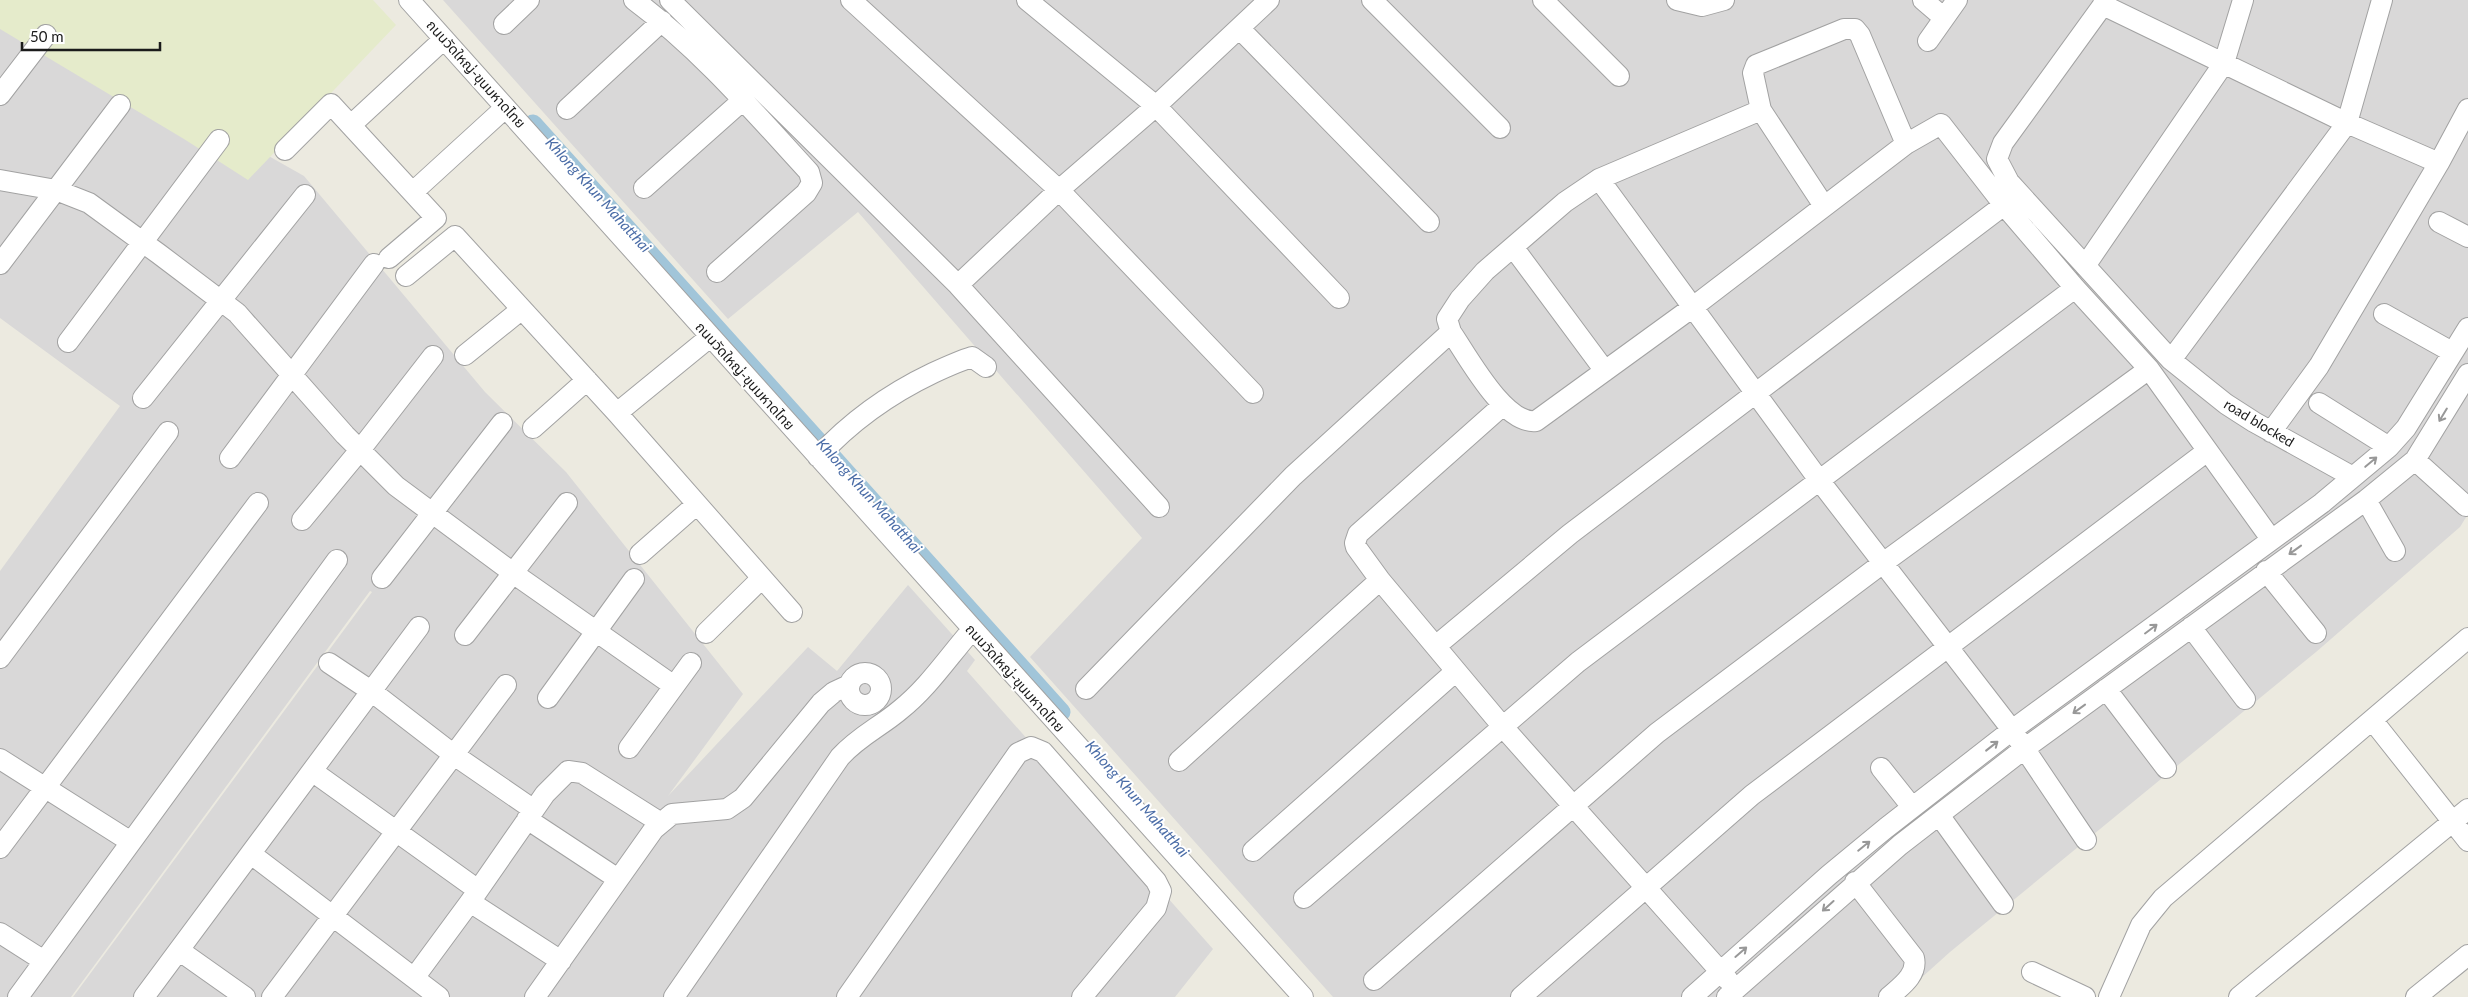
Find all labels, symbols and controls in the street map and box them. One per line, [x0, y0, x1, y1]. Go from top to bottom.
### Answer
street label: ถนนวัดใหญ่-ขุนมหาดไทย [423, 16, 529, 132]
scale bar [22, 20, 160, 52]
text: 50 m [30, 27, 64, 45]
water label: Khlong Khun Mahatthai [542, 133, 655, 256]
street label: ถนนวัดใหญ่-ขุนมหาดไทย [692, 318, 798, 434]
street label: road blocked [2221, 395, 2297, 450]
one-way arrow [2437, 408, 2447, 422]
water label: Khlong Khun Mahatthai [813, 434, 926, 557]
one-way arrow [2364, 457, 2377, 468]
one-way arrow [2288, 545, 2302, 555]
street label: ถนนวัดใหญ่-ขุนมหาดไทย [962, 620, 1068, 736]
one-way arrow [2144, 624, 2158, 634]
one-way arrow [2073, 703, 2087, 714]
water label: Khlong Khun Mahatthai [1082, 736, 1194, 861]
one-way arrow [1985, 741, 1999, 751]
one-way arrow [1857, 840, 1870, 851]
one-way arrow [1822, 901, 1835, 912]
one-way arrow [1735, 946, 1748, 958]

